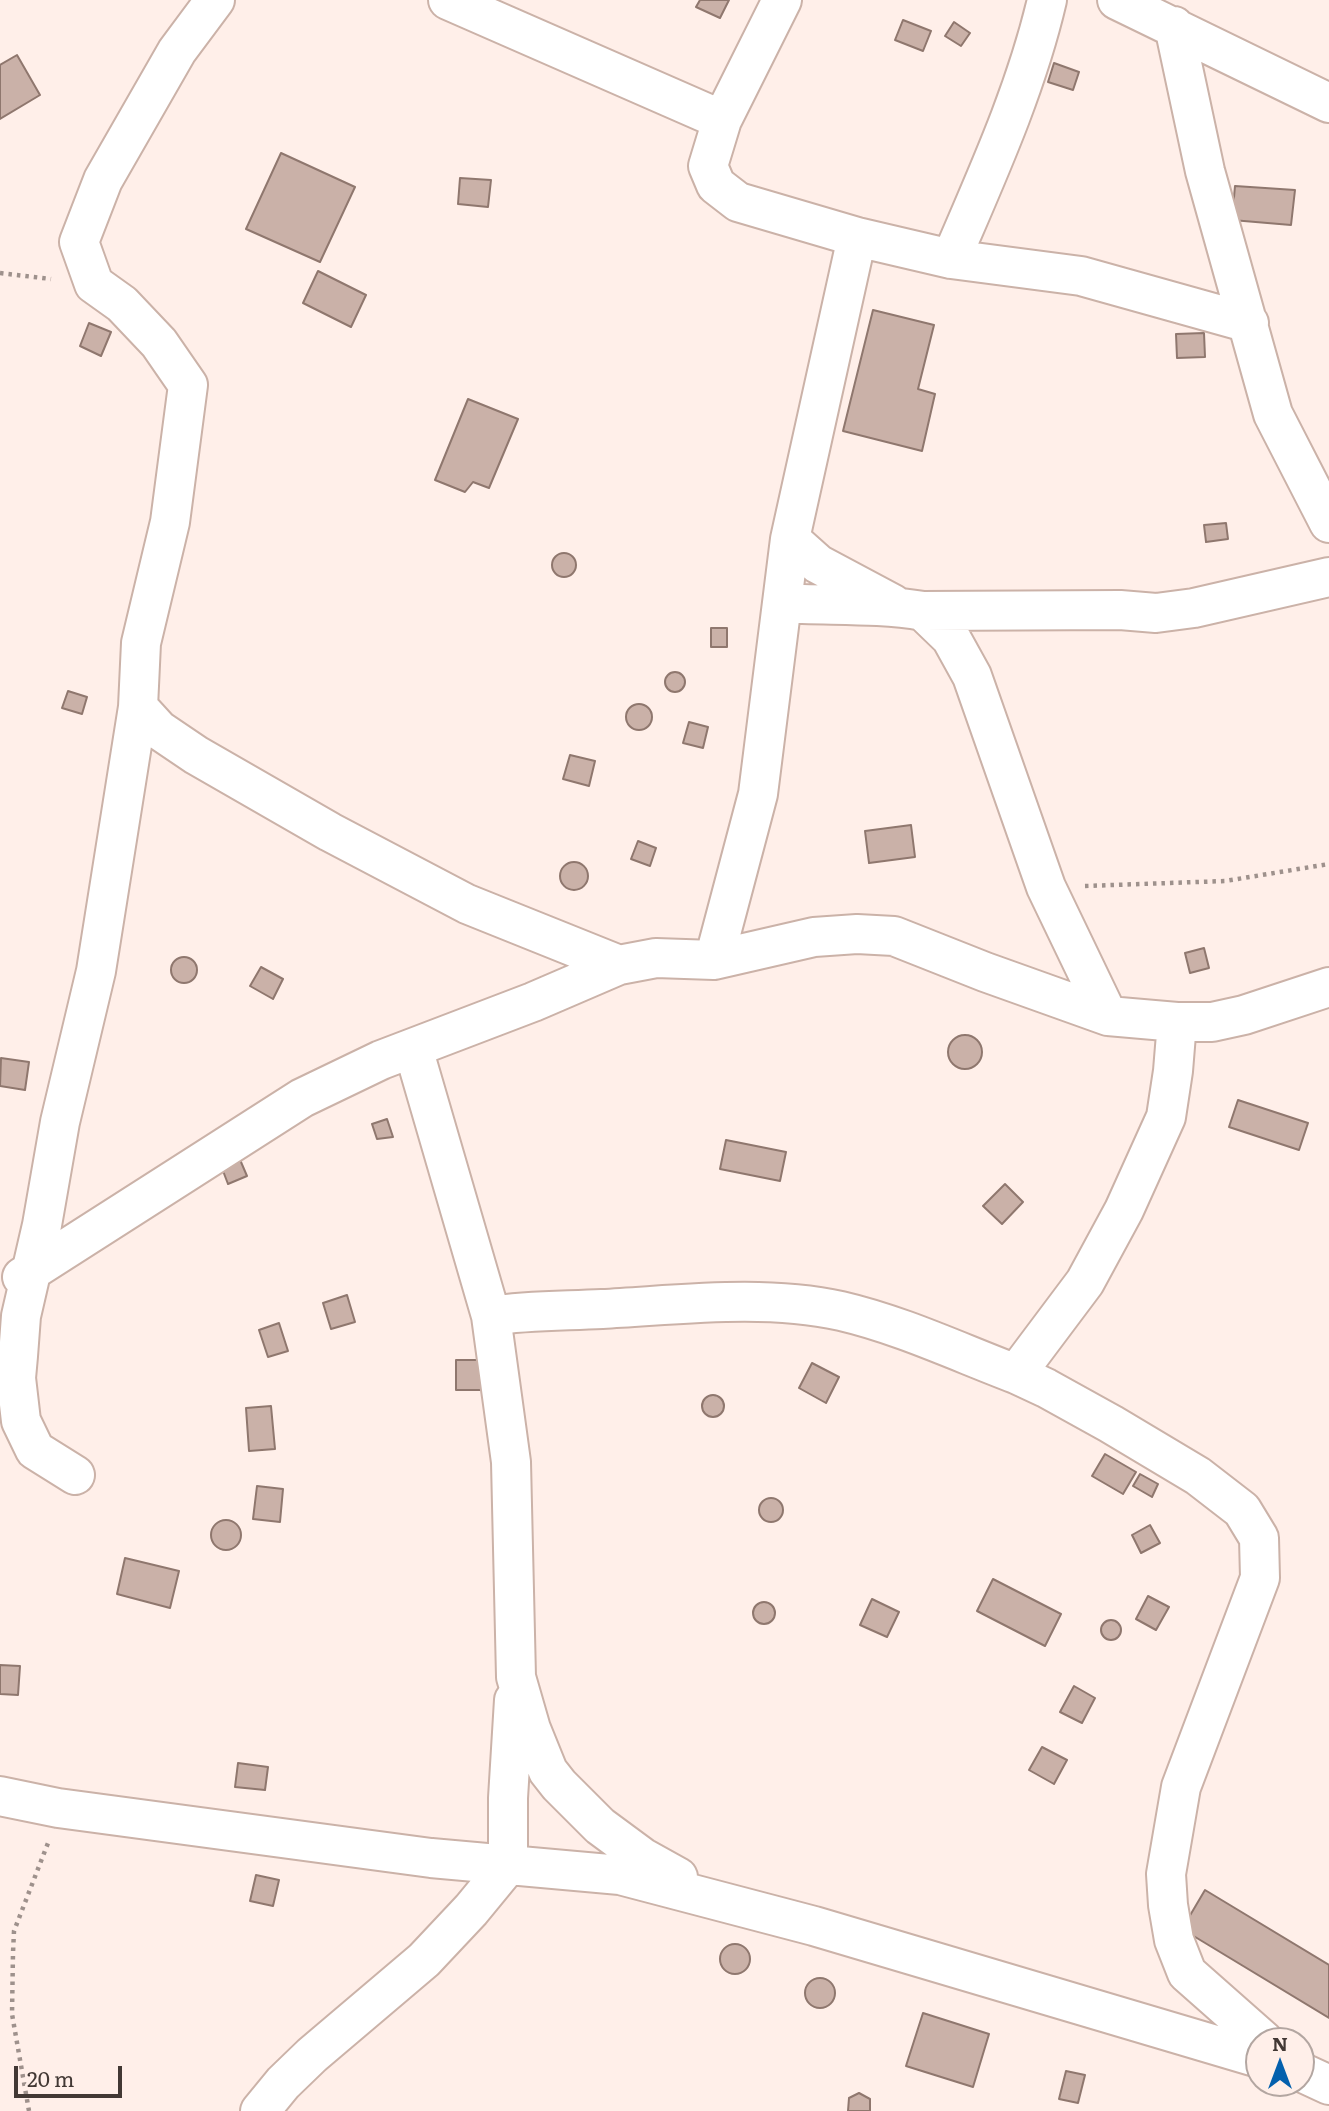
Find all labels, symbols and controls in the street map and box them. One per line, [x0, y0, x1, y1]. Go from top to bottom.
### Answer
north arrow [1245, 2027, 1315, 2097]
text: N [1272, 2029, 1288, 2057]
scale bar [18, 2052, 126, 2096]
text: 20 m [27, 2062, 74, 2093]

